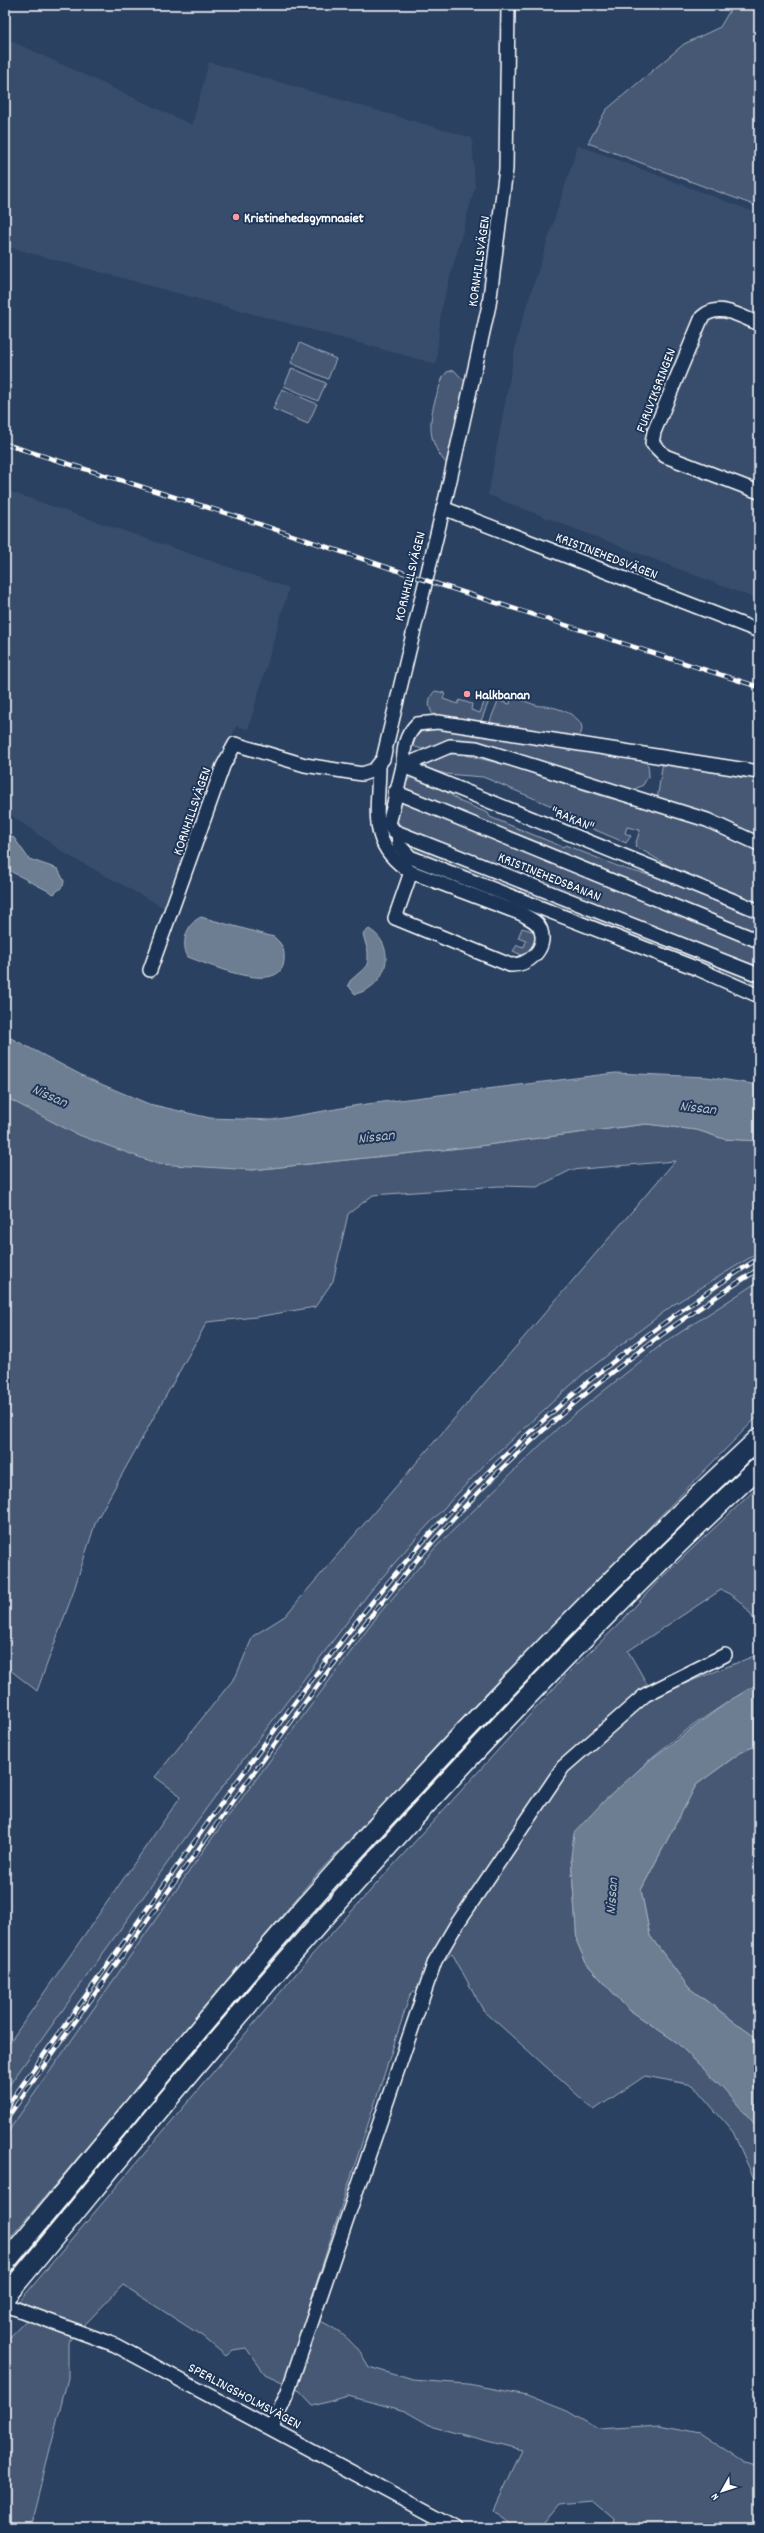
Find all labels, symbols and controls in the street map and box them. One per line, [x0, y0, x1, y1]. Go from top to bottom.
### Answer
place label: Kristinehedsgymnasiet [244, 209, 365, 229]
marker: Kristinehedsgymnasiet [231, 212, 241, 222]
street label: KORNHILLSVÄGEN [464, 214, 496, 308]
street label: FURUVIKSRINGEN [632, 346, 682, 436]
street label: KRISTINEHEDSVÄGEN [552, 528, 660, 586]
street label: KORNHILLSVÄGEN [390, 530, 432, 623]
place label: Halkbanan [475, 686, 530, 706]
marker: Halkbanan [462, 689, 472, 699]
street label: KORNHILLSVÄGEN [169, 765, 217, 858]
street label: "RAKAN" [547, 802, 597, 838]
street label: KRISTINEHEDSBANAN [495, 848, 604, 908]
water label: Nissan [28, 1079, 71, 1115]
water label: Nissan [678, 1096, 718, 1122]
water label: Nissan [357, 1125, 397, 1151]
water label: Nissan [601, 1876, 625, 1915]
street label: SPERLINGSHOLMSVÄGEN [184, 2358, 304, 2435]
north arrow [702, 2471, 742, 2511]
text: N [708, 2488, 724, 2503]

